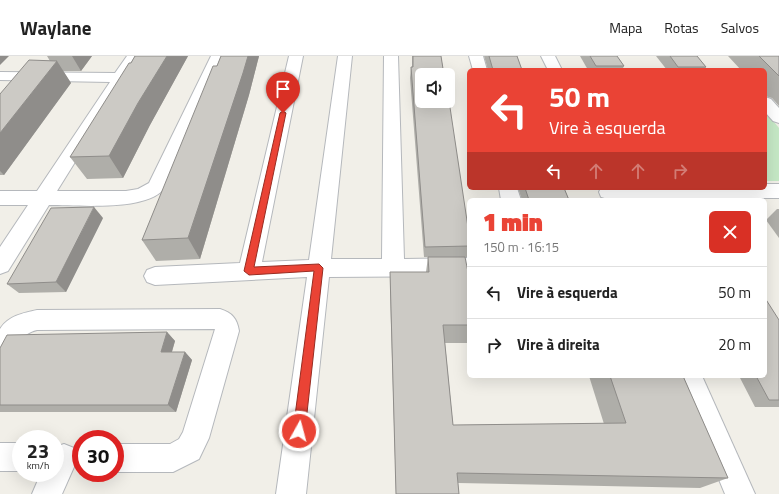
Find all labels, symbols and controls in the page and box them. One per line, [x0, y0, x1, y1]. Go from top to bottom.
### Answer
text: Waylane [20, 13, 92, 42]
text: Mapa [609, 17, 642, 38]
text: Rotas [664, 17, 699, 38]
text: Salvos [721, 17, 759, 38]
map controls [415, 68, 455, 108]
button: sound [415, 68, 455, 108]
pin [266, 72, 300, 113]
text: 50 m [549, 75, 610, 118]
icon: arrive [272, 78, 294, 100]
icon: left [483, 84, 535, 136]
text: Vire à esquerda [549, 114, 666, 141]
icon: left [543, 160, 565, 182]
icon: ahead [585, 160, 607, 182]
icon: ahead [627, 160, 649, 182]
icon: right [669, 160, 691, 182]
text: 1 min [483, 204, 543, 240]
button: close [709, 211, 751, 253]
text: 150 m · 16:15 [483, 237, 559, 257]
text: Vire à esquerda [517, 281, 618, 304]
text: 50 m [718, 281, 751, 304]
icon: left [483, 282, 505, 304]
text: Vire à direita [517, 333, 600, 356]
text: 20 m [718, 333, 751, 356]
icon: right [483, 334, 505, 356]
position arrow [278, 410, 320, 452]
speed limit sign: 30 [72, 430, 124, 482]
text: 23 [27, 435, 49, 466]
text: km/h [27, 458, 49, 473]

